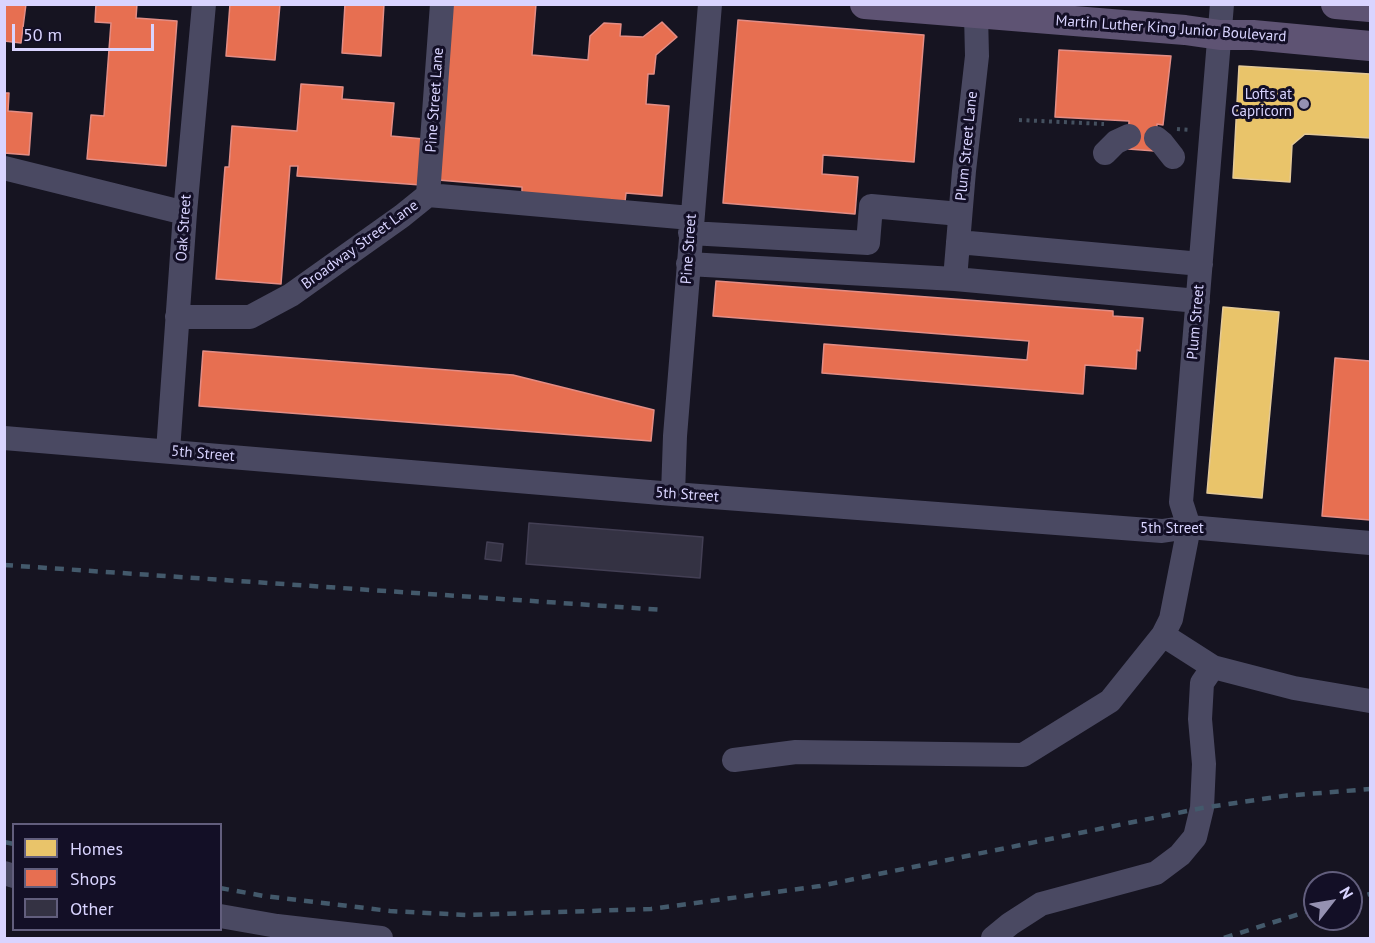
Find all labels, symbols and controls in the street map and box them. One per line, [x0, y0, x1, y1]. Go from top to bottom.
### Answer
scale bar [15, 12, 158, 50]
street label: Martin Luther King Junior Boulevard [1055, 12, 1287, 46]
text: 50 m [23, 23, 62, 46]
street label: Pine Street Lane [422, 47, 448, 153]
place label: Lofts at Capricorn [1231, 86, 1292, 121]
street label: Plum Street Lane [952, 90, 982, 202]
marker: Lofts at Capricorn [1297, 97, 1311, 111]
street label: Oak Street [173, 194, 195, 262]
street label: Broadway Street Lane [298, 197, 422, 293]
street label: Pine Street [678, 213, 700, 285]
street label: Plum Street [1184, 284, 1208, 360]
street label: 5th Street [170, 442, 236, 466]
street label: 5th Street [655, 484, 719, 506]
street label: 5th Street [1140, 520, 1204, 538]
legend [12, 823, 222, 931]
text: Homes [70, 837, 123, 860]
text: Shops [70, 867, 116, 890]
north arrow [1303, 871, 1363, 931]
text: N [1335, 883, 1358, 902]
text: Other [70, 897, 114, 920]

